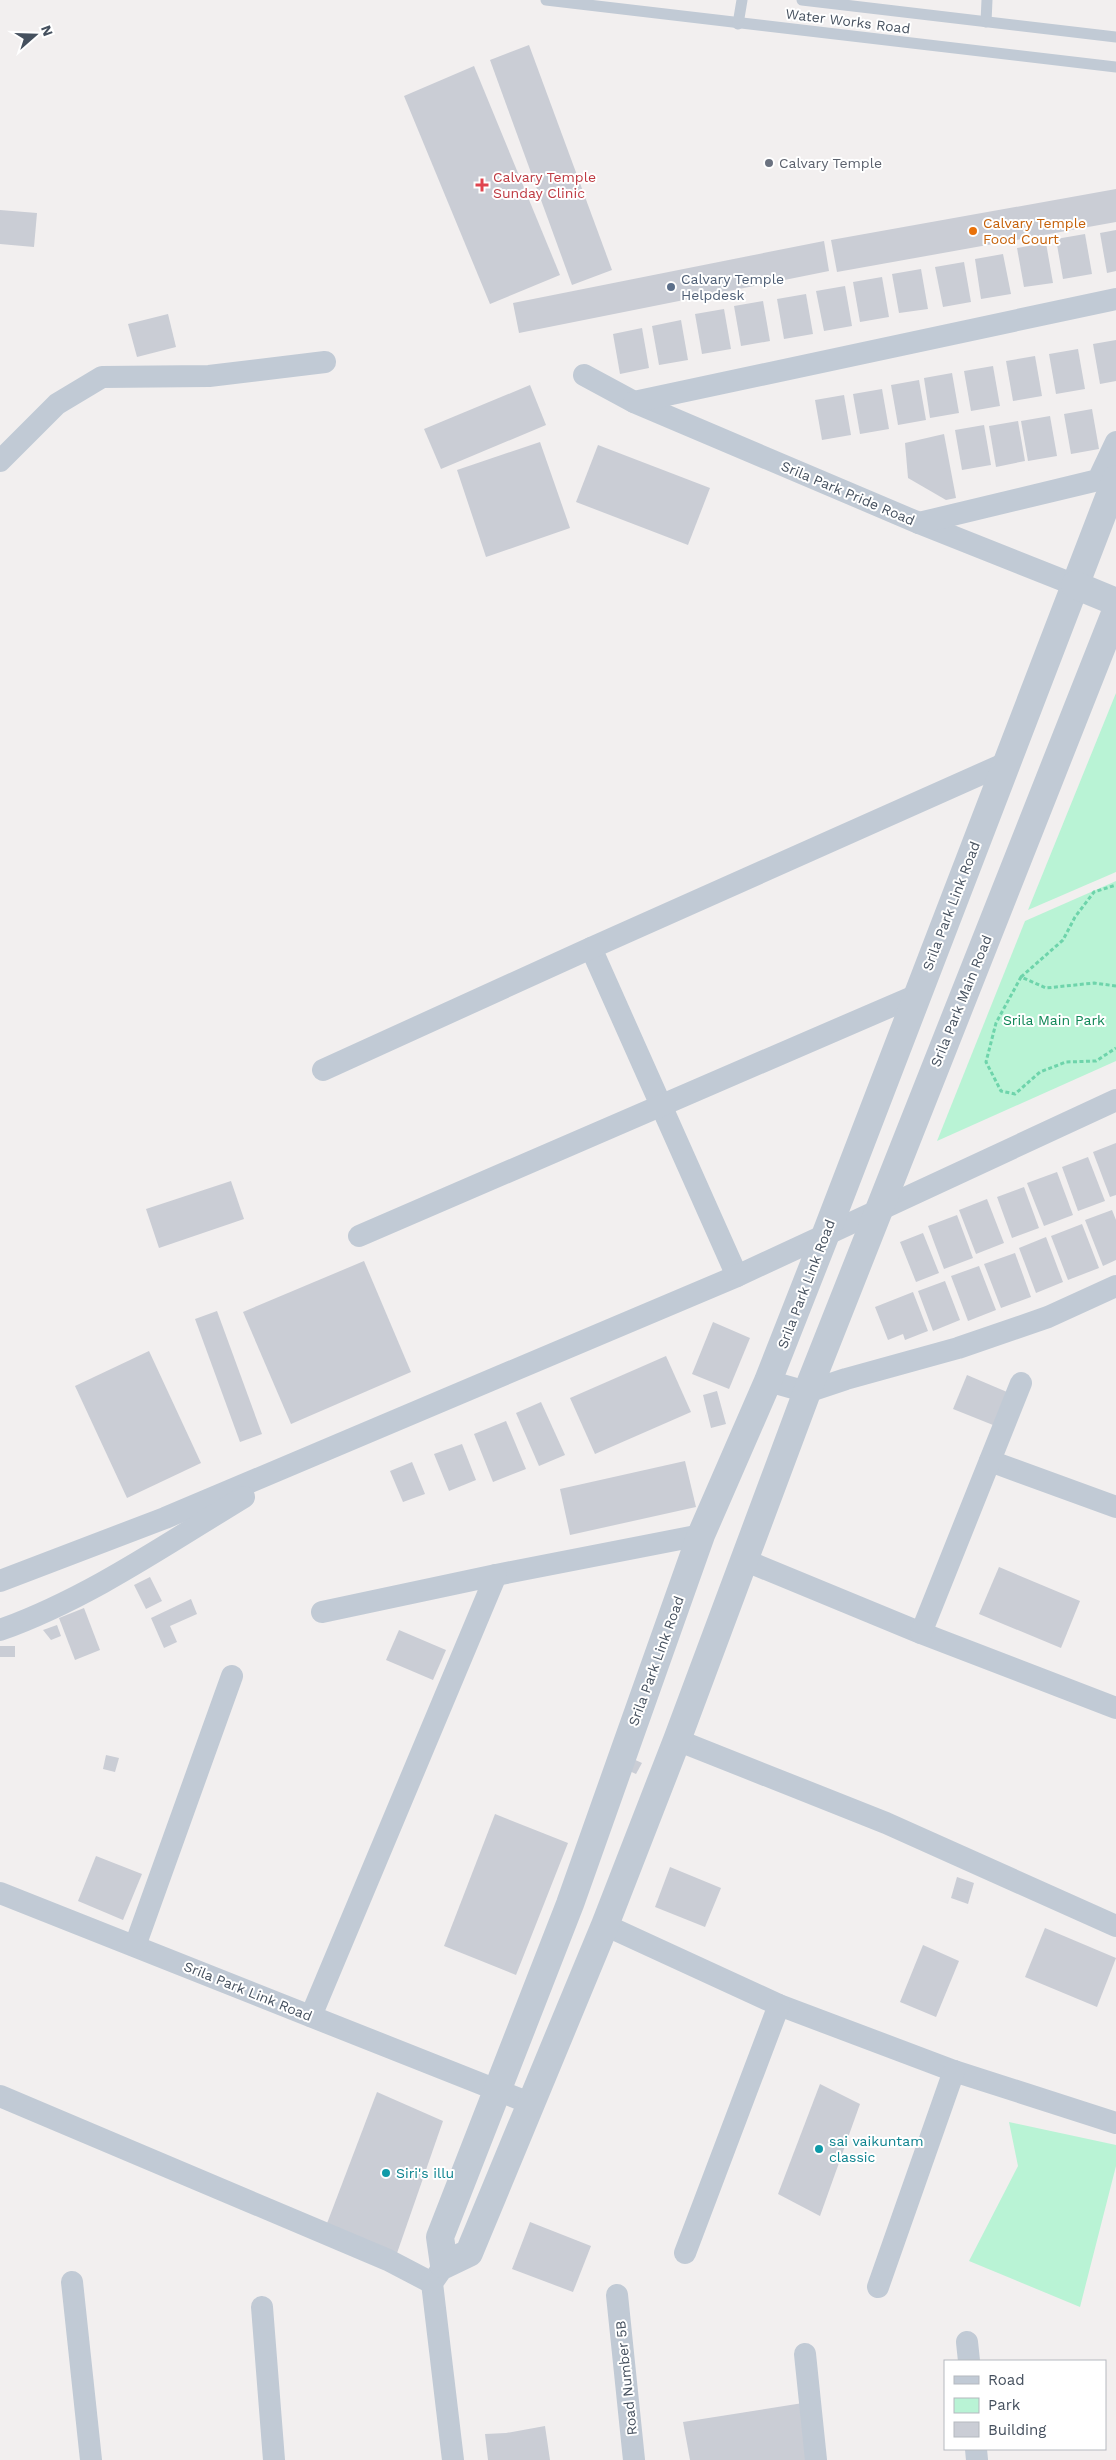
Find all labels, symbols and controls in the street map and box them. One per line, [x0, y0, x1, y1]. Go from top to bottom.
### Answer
street label: Water Works Road [785, 5, 911, 37]
north arrow [10, 10, 60, 60]
text: N [38, 23, 57, 38]
place label: Calvary Temple [779, 155, 882, 171]
marker: Calvary Temple [763, 157, 775, 169]
place label: Calvary Temple Sunday Clinic [493, 169, 596, 201]
marker: Calvary Temple Sunday Clinic [475, 178, 489, 192]
place label: Calvary Temple Food Court [983, 215, 1086, 247]
marker: Calvary Temple Food Court [967, 225, 979, 237]
place label: Calvary Temple Helpdesk [681, 271, 784, 303]
marker: Calvary Temple Helpdesk [665, 281, 677, 293]
street label: Srila Park Pride Road [779, 458, 917, 528]
street label: Srila Park Link Road [919, 839, 983, 973]
street label: Srila Park Main Road [927, 933, 995, 1069]
park label: Srila Main Park [1003, 1012, 1105, 1028]
street label: Srila Park Link Road [774, 1217, 838, 1351]
street label: Srila Park Link Road [625, 1594, 687, 1728]
street label: Srila Park Link Road [182, 1958, 314, 2024]
place label: sai vaikuntam classic [829, 2133, 923, 2165]
marker: sai vaikuntam classic [813, 2143, 825, 2155]
place label: Siri's illu [396, 2165, 454, 2181]
marker: Siri's illu [380, 2167, 392, 2179]
street label: Road Number 5B [612, 2320, 640, 2436]
legend [944, 2360, 1106, 2450]
text: Road [988, 2371, 1025, 2389]
text: Park [988, 2396, 1021, 2414]
text: Building [988, 2421, 1046, 2439]

